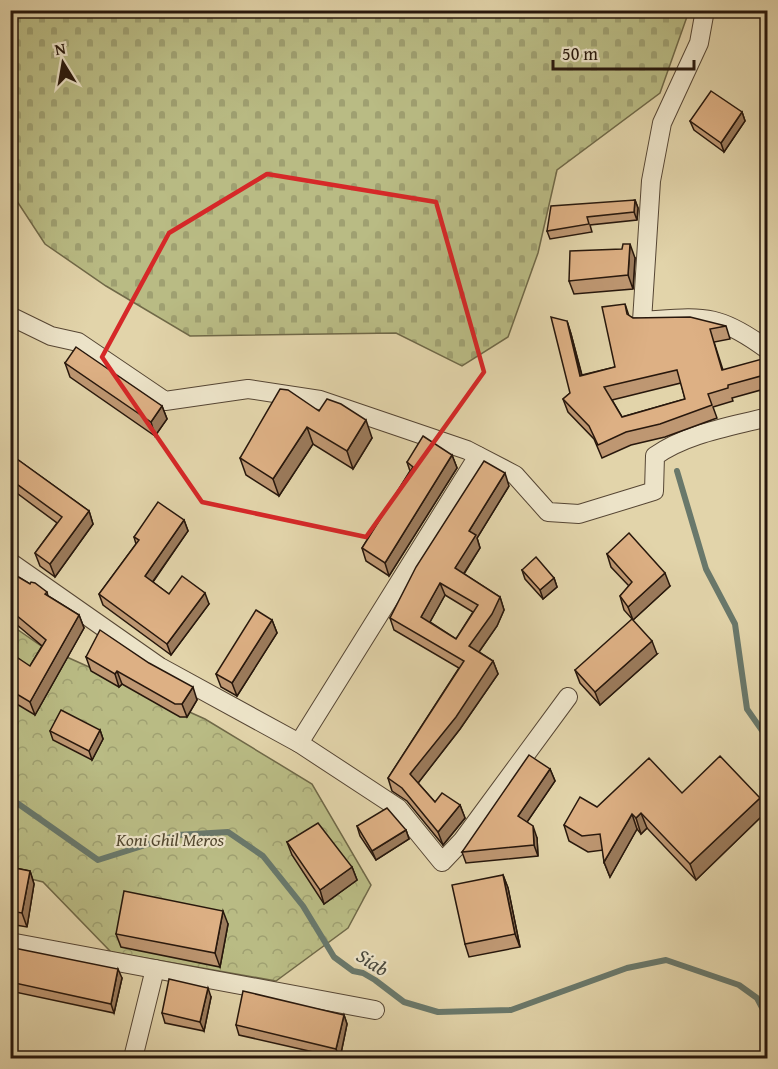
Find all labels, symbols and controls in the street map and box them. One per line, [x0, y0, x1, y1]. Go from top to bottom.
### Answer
north arrow [33, 33, 93, 93]
scale bar [553, 33, 694, 71]
text: N [53, 35, 68, 61]
text: 50 m [562, 40, 598, 67]
park label: Koni Ghil Meros [115, 826, 224, 853]
water label: Siab [351, 941, 395, 983]

